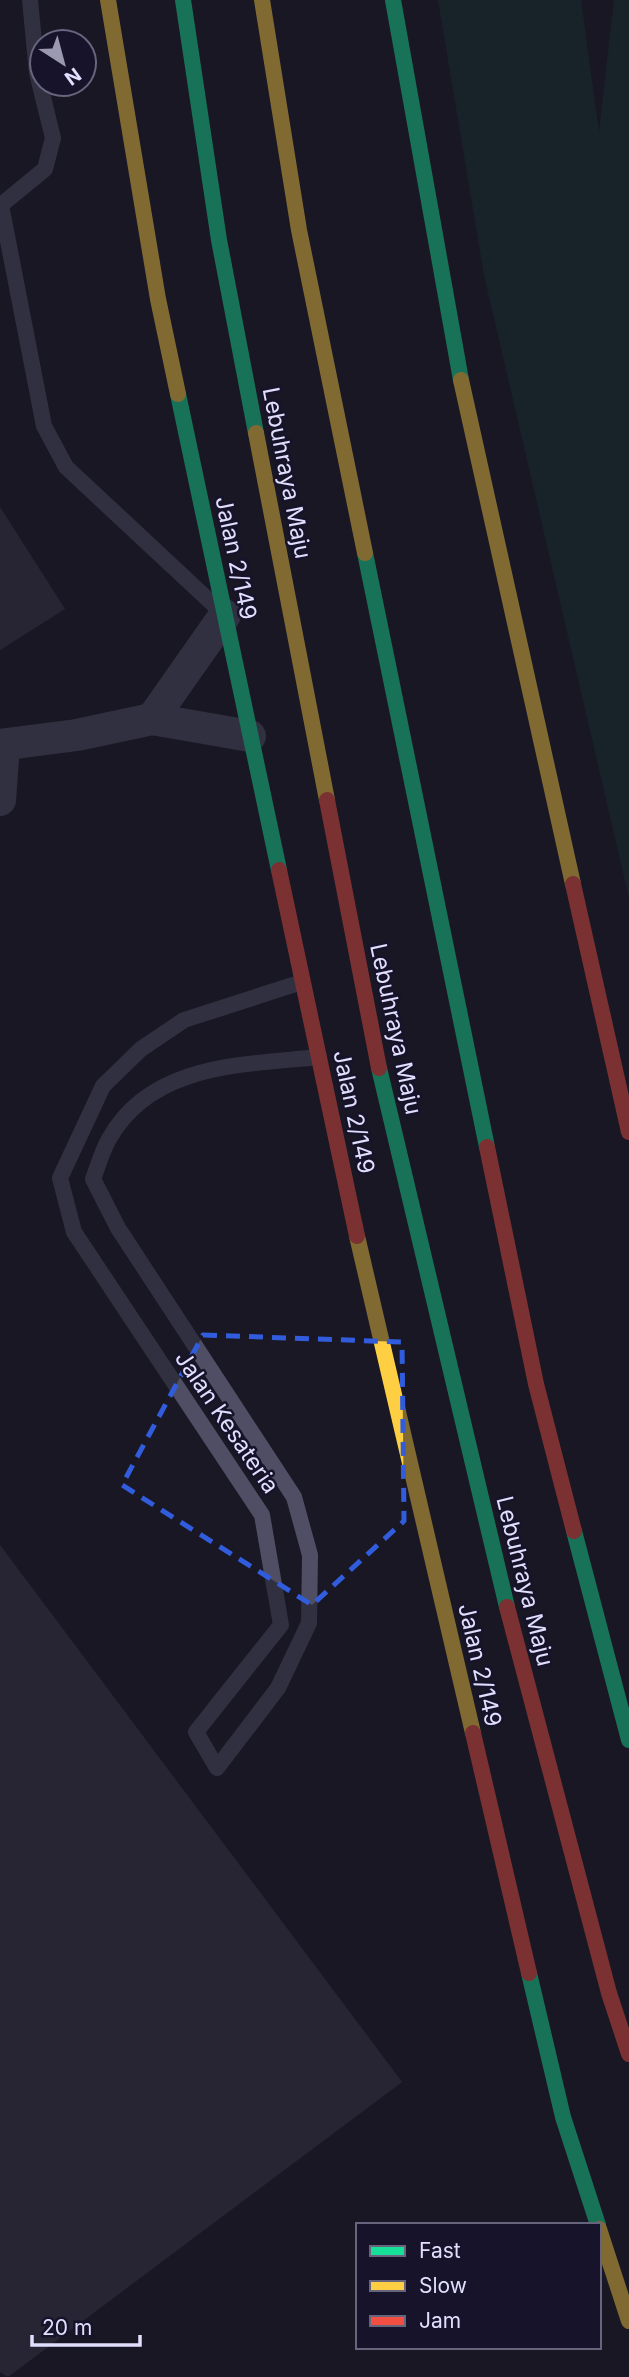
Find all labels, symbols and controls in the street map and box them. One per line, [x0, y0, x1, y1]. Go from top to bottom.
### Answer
north arrow [28, 28, 98, 98]
text: N [60, 63, 85, 90]
street label: Lebuhraya Maju [257, 385, 317, 561]
street label: Jalan 2/149 [209, 494, 263, 622]
street label: Lebuhraya Maju [364, 941, 428, 1117]
street label: Jalan 2/149 [327, 1048, 381, 1176]
street label: Jalan Kesateria [169, 1345, 285, 1499]
street label: Lebuhraya Maju [490, 1493, 560, 1669]
street label: Jalan 2/149 [452, 1601, 508, 1729]
legend [356, 2223, 601, 2349]
text: Fast [419, 2238, 461, 2263]
text: Slow [419, 2273, 467, 2298]
scale bar [32, 2304, 140, 2348]
text: Jam [419, 2308, 461, 2333]
text: 20 m [42, 2315, 92, 2340]

